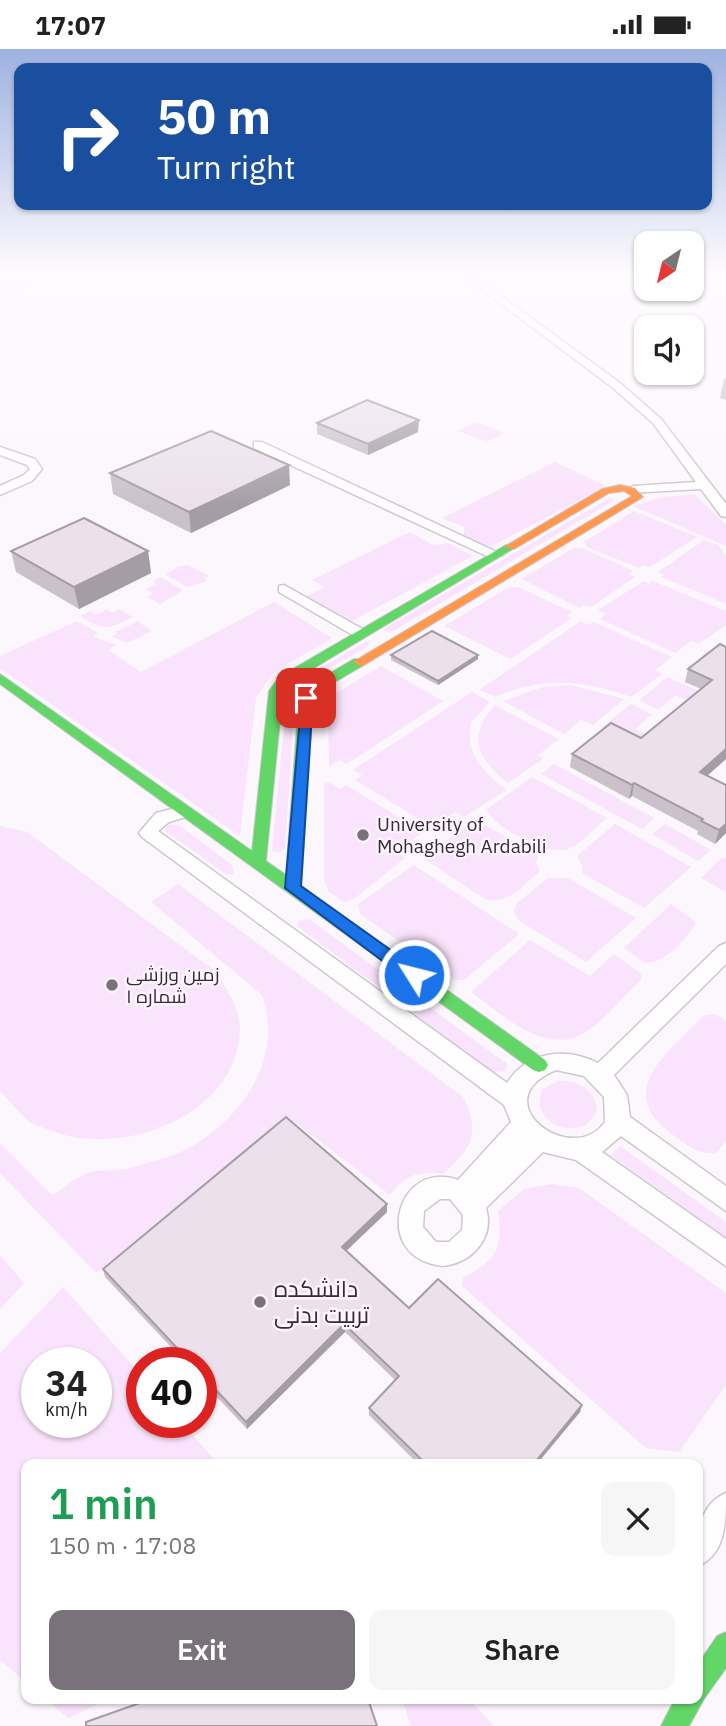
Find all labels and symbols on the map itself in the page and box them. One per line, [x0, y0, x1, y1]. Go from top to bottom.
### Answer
north arrow [634, 231, 704, 301]
pin [276, 668, 336, 728]
place label: University of Mohaghegh Ardabili [377, 812, 546, 858]
marker: University of Mohaghegh Ardabili [355, 827, 371, 843]
position arrow [377, 938, 451, 1012]
place label: زمین ورزشی شماره ۱ [126, 962, 219, 1008]
marker: زمین ورزشی شماره ۱ [104, 977, 120, 993]
place label: دانشکده تربیت بدنی [274, 1273, 369, 1329]
marker: دانشکده تربیت بدنی [252, 1294, 268, 1310]
speed limit sign: 40 [126, 1347, 217, 1438]

